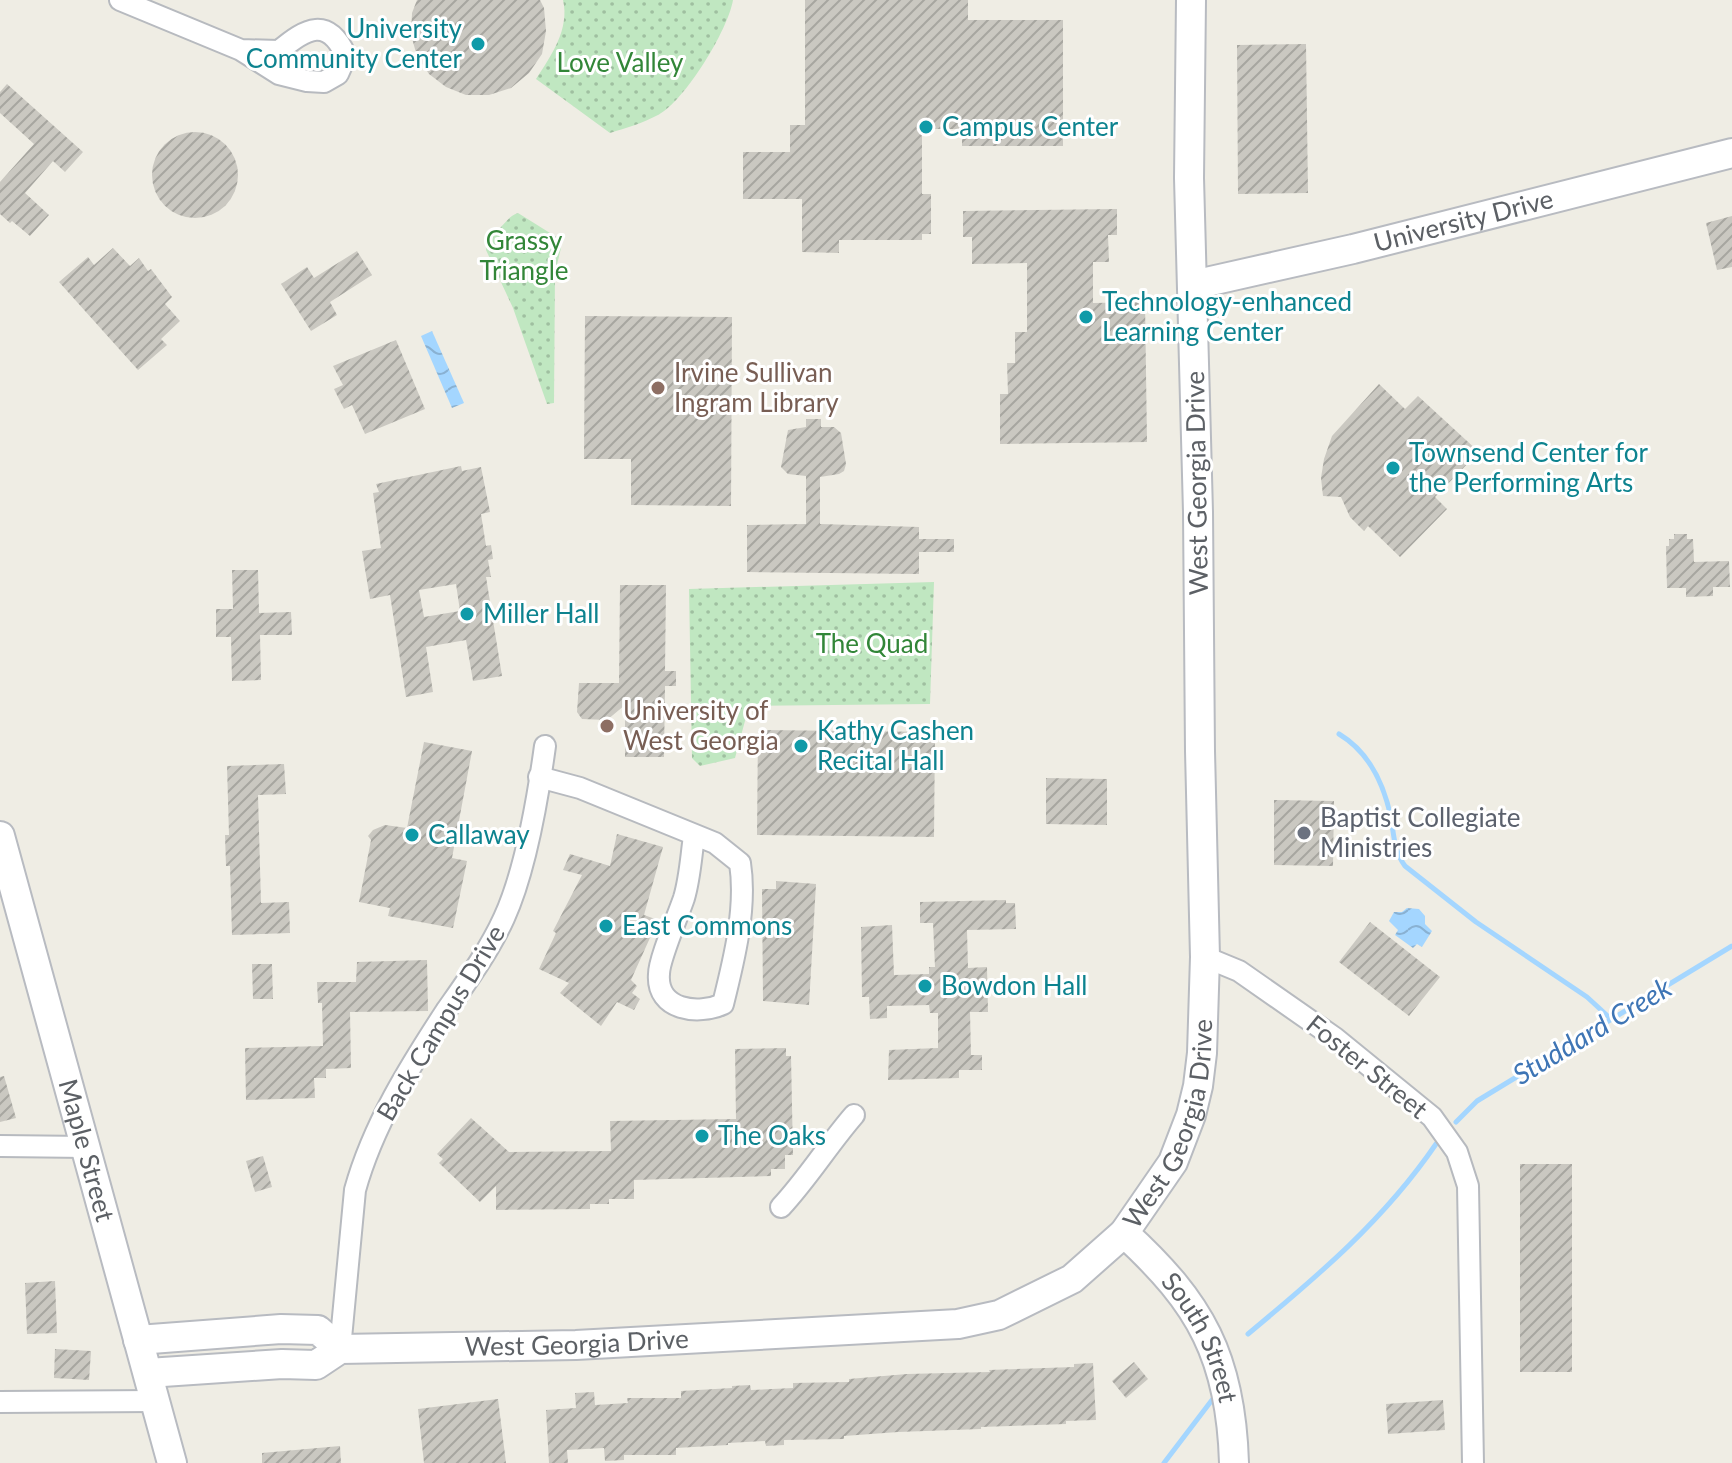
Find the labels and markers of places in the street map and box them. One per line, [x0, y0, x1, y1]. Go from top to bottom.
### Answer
place label: University Community Center [246, 12, 463, 74]
marker: University Community Center [469, 35, 487, 53]
place label: Campus Center [942, 110, 1119, 142]
marker: Campus Center [917, 118, 935, 136]
place label: Technology-enhanced Learning Center [1102, 285, 1352, 347]
marker: Technology-enhanced Learning Center [1077, 308, 1095, 326]
place label: Irvine Sullivan Ingram Library [674, 356, 839, 418]
marker: Irvine Sullivan Ingram Library [649, 379, 667, 397]
place label: Townsend Center for the Performing Arts [1409, 436, 1649, 498]
marker: Townsend Center for the Performing Arts [1384, 459, 1402, 477]
place label: Miller Hall [483, 597, 599, 629]
marker: Miller Hall [458, 605, 476, 623]
place label: University of West Georgia [623, 694, 779, 756]
place label: Kathy Cashen Recital Hall [817, 714, 974, 776]
marker: University of West Georgia [598, 717, 616, 735]
marker: Kathy Cashen Recital Hall [792, 737, 810, 755]
place label: Baptist Collegiate Ministries [1320, 801, 1521, 863]
place label: Callaway [428, 818, 530, 850]
marker: Baptist Collegiate Ministries [1295, 824, 1313, 842]
marker: Callaway [403, 826, 421, 844]
place label: East Commons [622, 909, 792, 941]
marker: East Commons [597, 917, 615, 935]
place label: Bowdon Hall [941, 969, 1088, 1001]
marker: Bowdon Hall [916, 977, 934, 995]
place label: The Oaks [718, 1119, 826, 1151]
marker: The Oaks [693, 1127, 711, 1145]

